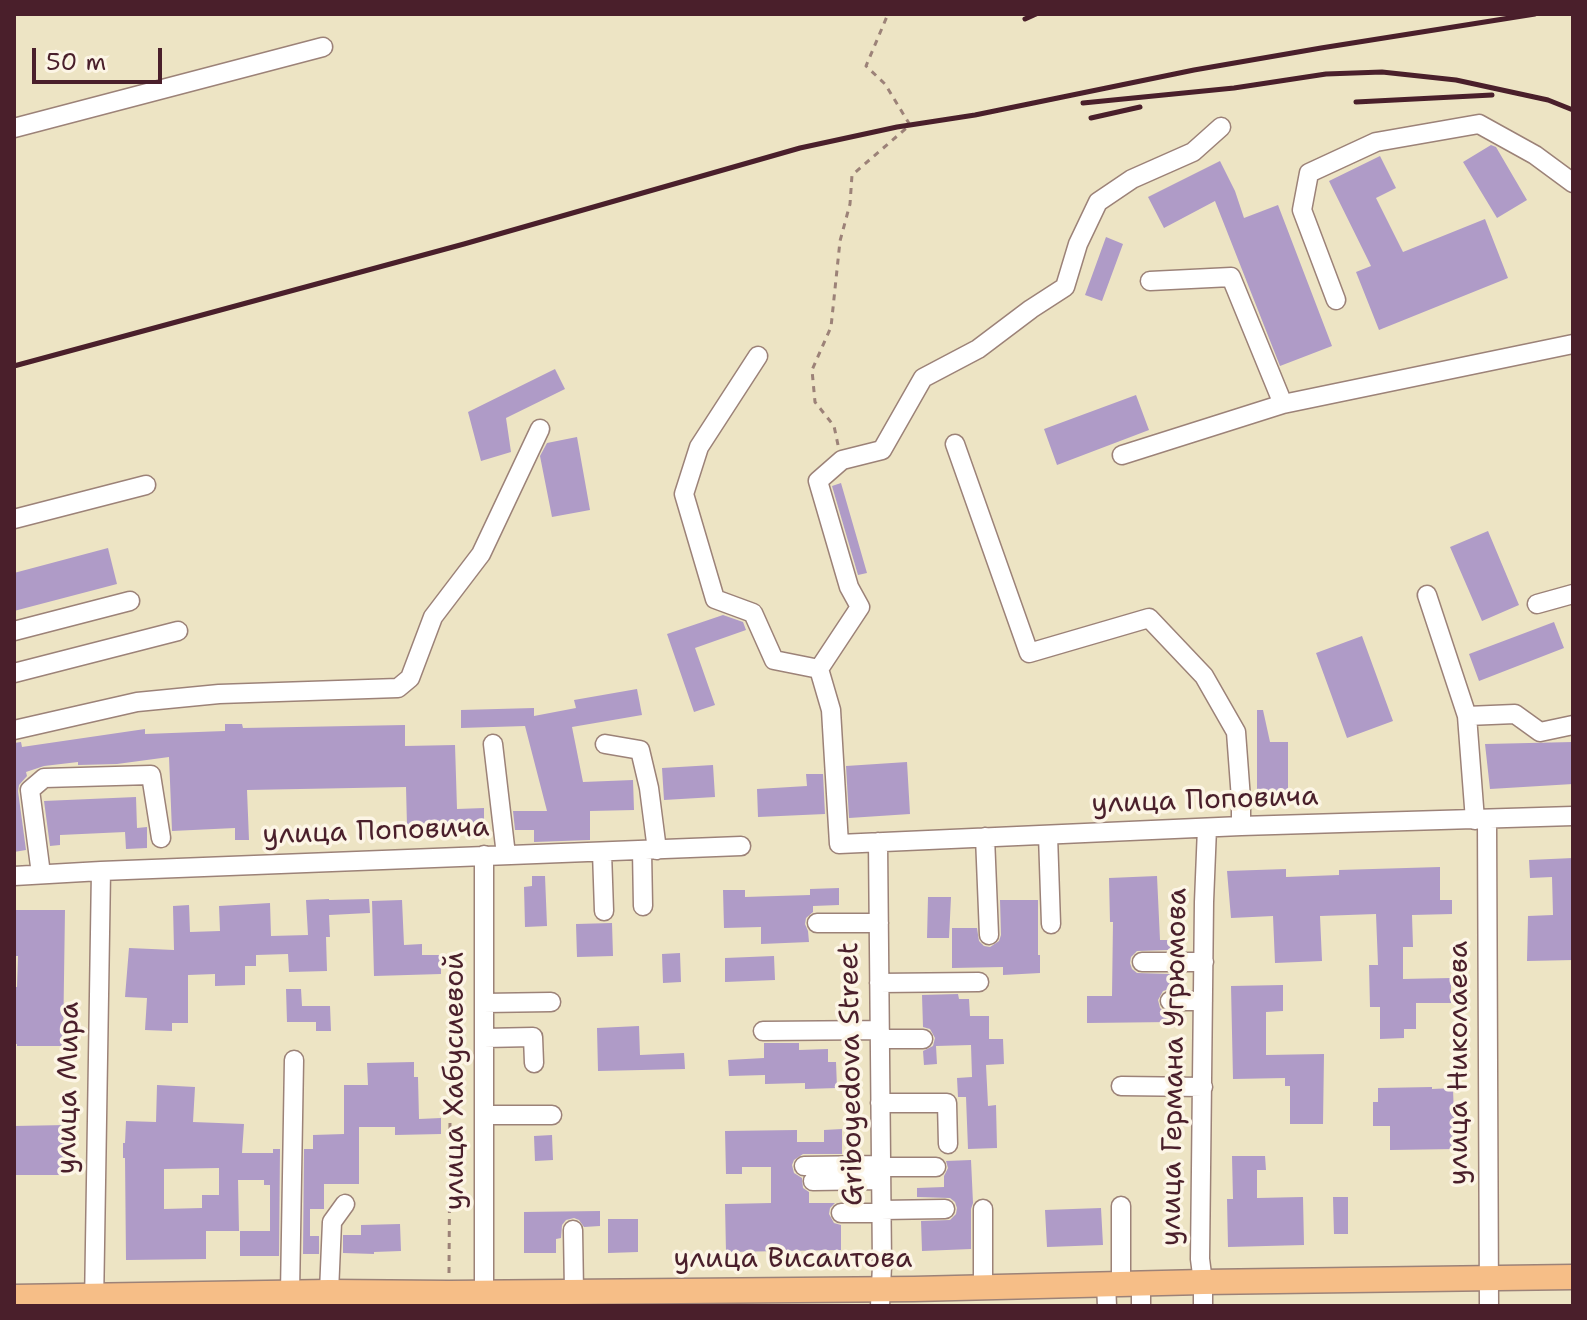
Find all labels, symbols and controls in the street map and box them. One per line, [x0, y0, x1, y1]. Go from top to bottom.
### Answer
scale bar [36, 32, 166, 82]
text: 50 m [46, 46, 106, 78]
street label: улица Поповича [1091, 780, 1319, 822]
street label: улица Поповича [262, 811, 490, 853]
street label: улица Германа Угрюмова [1155, 888, 1195, 1246]
street label: улица Николаева [1443, 941, 1477, 1185]
street label: Griboyedova Street [833, 942, 871, 1206]
street label: улица Хабусиевой [439, 952, 473, 1210]
street label: улица Мира [51, 1001, 87, 1175]
street label: улица Висаитова [673, 1243, 913, 1277]

